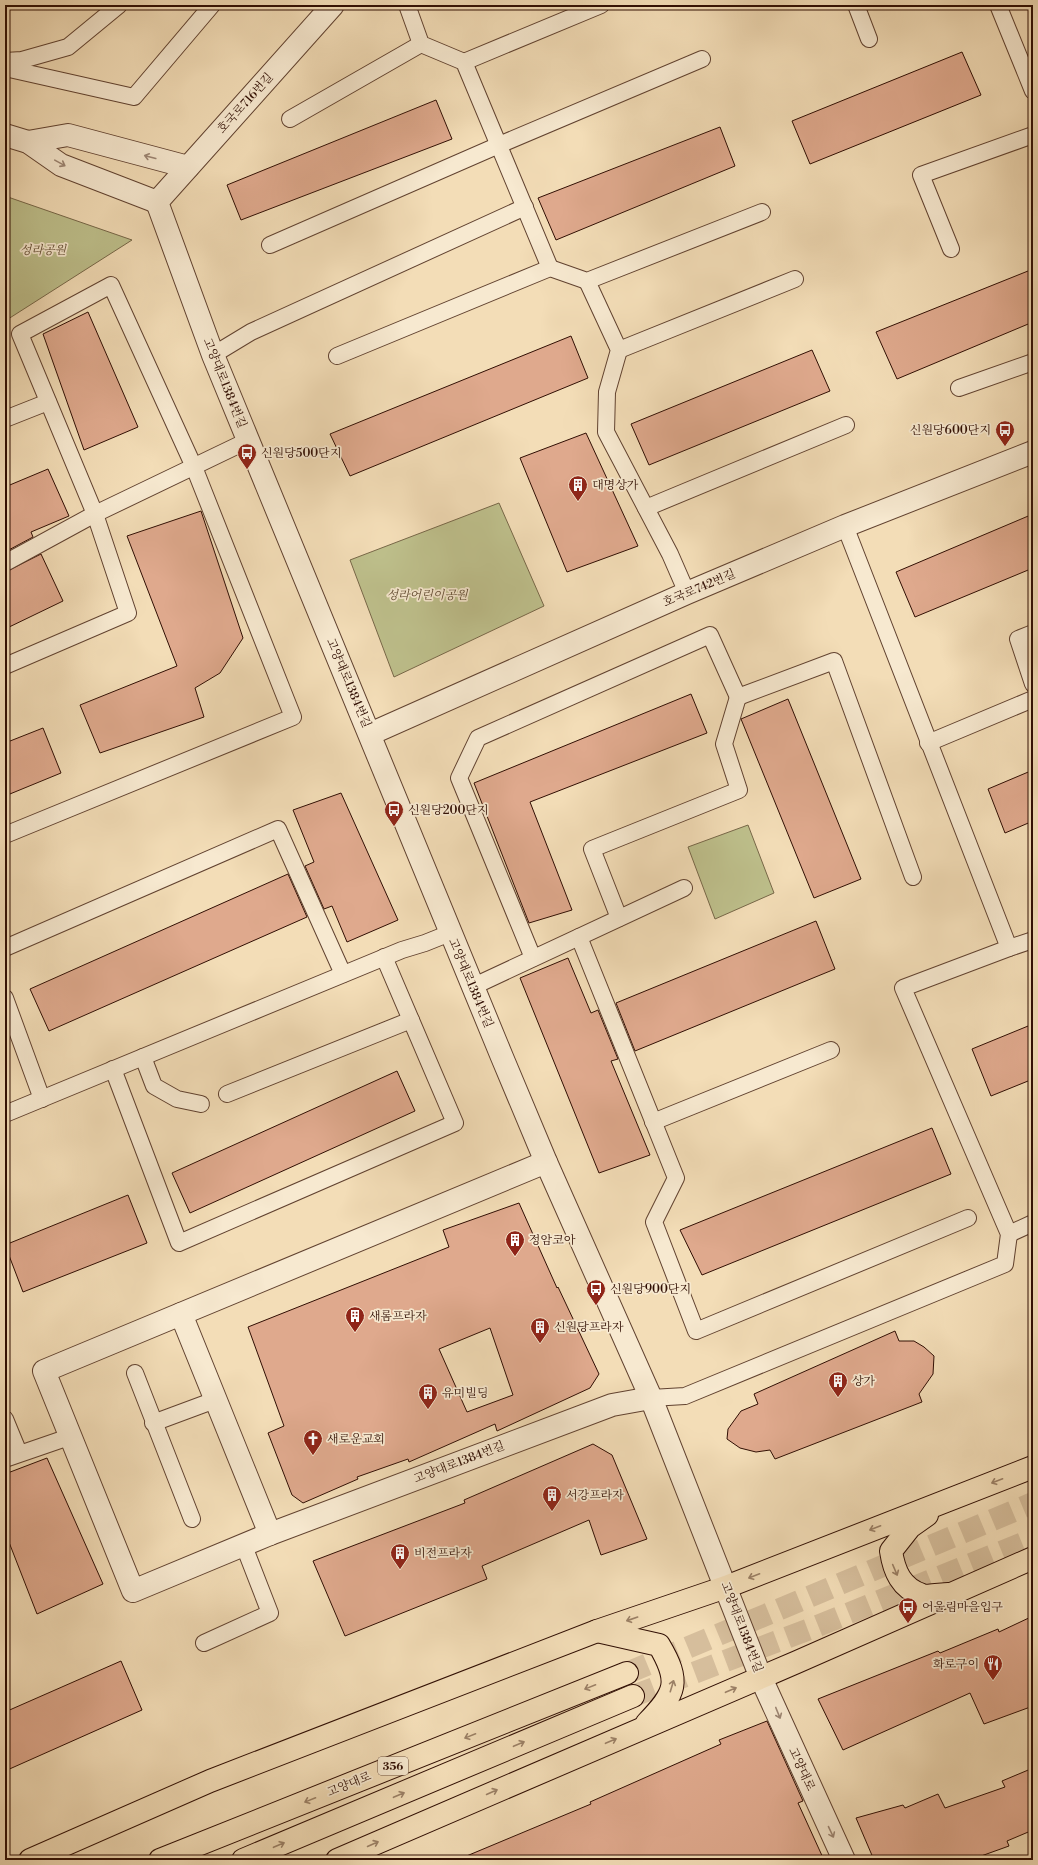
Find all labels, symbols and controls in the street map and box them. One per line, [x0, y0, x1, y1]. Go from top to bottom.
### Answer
street label: 호국로716번길 [214, 70, 277, 137]
one-way arrow [144, 153, 157, 160]
one-way arrow [54, 160, 66, 168]
park label: 성라공원 [20, 243, 68, 258]
street label: 고양대로1384번길 [200, 336, 249, 431]
bus stop icon: 신원당600단지 [994, 419, 1016, 447]
place label: 신원당600단지 [910, 423, 991, 438]
bus stop icon: 신원당500단지 [236, 442, 258, 470]
place label: 신원당500단지 [261, 446, 342, 461]
building icon: 대명상가 [567, 474, 589, 502]
place label: 대명상가 [592, 478, 639, 493]
street label: 호국로742번길 [661, 566, 738, 610]
park label: 성라어린이공원 [386, 588, 469, 603]
street label: 고양대로1384번길 [323, 636, 374, 730]
bus stop icon: 신원당200단지 [383, 799, 405, 827]
place label: 신원당200단지 [408, 803, 489, 818]
street label: 고양대로1384번길 [445, 936, 496, 1030]
building icon: 정암코아 [504, 1229, 526, 1257]
place label: 정암코아 [529, 1233, 576, 1248]
bus stop icon: 신원당900단지 [585, 1278, 607, 1306]
place label: 신원당900단지 [610, 1282, 691, 1297]
building icon: 새롬프라자 [344, 1305, 366, 1333]
place label: 새롬프라자 [369, 1309, 427, 1324]
building icon: 신원당프라자 [529, 1316, 551, 1344]
place label: 신원당프라자 [554, 1320, 624, 1335]
building icon: 상가 [827, 1370, 849, 1398]
place label: 상가 [852, 1374, 876, 1389]
building icon: 유미빌딩 [417, 1382, 439, 1410]
place label: 유미빌딩 [442, 1386, 488, 1401]
church icon: 새로운교회 [302, 1428, 324, 1456]
place label: 새로운교회 [327, 1432, 385, 1447]
street label: 고양대로1384번길 [412, 1438, 507, 1487]
one-way arrow [991, 1478, 1003, 1486]
building icon: 서강프라자 [541, 1484, 563, 1512]
place label: 서강프라자 [566, 1488, 624, 1503]
one-way arrow [870, 1525, 882, 1533]
building icon: 비전프라자 [389, 1542, 411, 1570]
place label: 비전프라자 [414, 1546, 472, 1561]
one-way arrow [892, 1564, 900, 1576]
one-way arrow [749, 1572, 761, 1580]
street label: 고양대로1384번길 [717, 1580, 766, 1675]
bus stop icon: 어울림마을입구 [897, 1596, 919, 1624]
place label: 어울림마을입구 [922, 1600, 1004, 1615]
one-way arrow [625, 1616, 638, 1623]
restaurant icon: 화로구이 [982, 1653, 1004, 1681]
place label: 화로구이 [933, 1657, 979, 1672]
one-way arrow [669, 1679, 676, 1692]
one-way arrow [585, 1684, 597, 1692]
one-way arrow [724, 1686, 736, 1694]
one-way arrow [774, 1706, 782, 1718]
one-way arrow [464, 1732, 476, 1740]
one-way arrow [605, 1737, 617, 1744]
one-way arrow [512, 1740, 524, 1747]
street label: 고양대로 [785, 1745, 818, 1794]
road number: 356 [378, 1757, 408, 1775]
street label: 고양대로 [325, 1769, 374, 1800]
one-way arrow [485, 1788, 497, 1795]
one-way arrow [392, 1790, 404, 1798]
one-way arrow [305, 1796, 317, 1804]
one-way arrow [828, 1825, 835, 1837]
one-way arrow [366, 1840, 378, 1848]
one-way arrow [272, 1841, 284, 1848]

